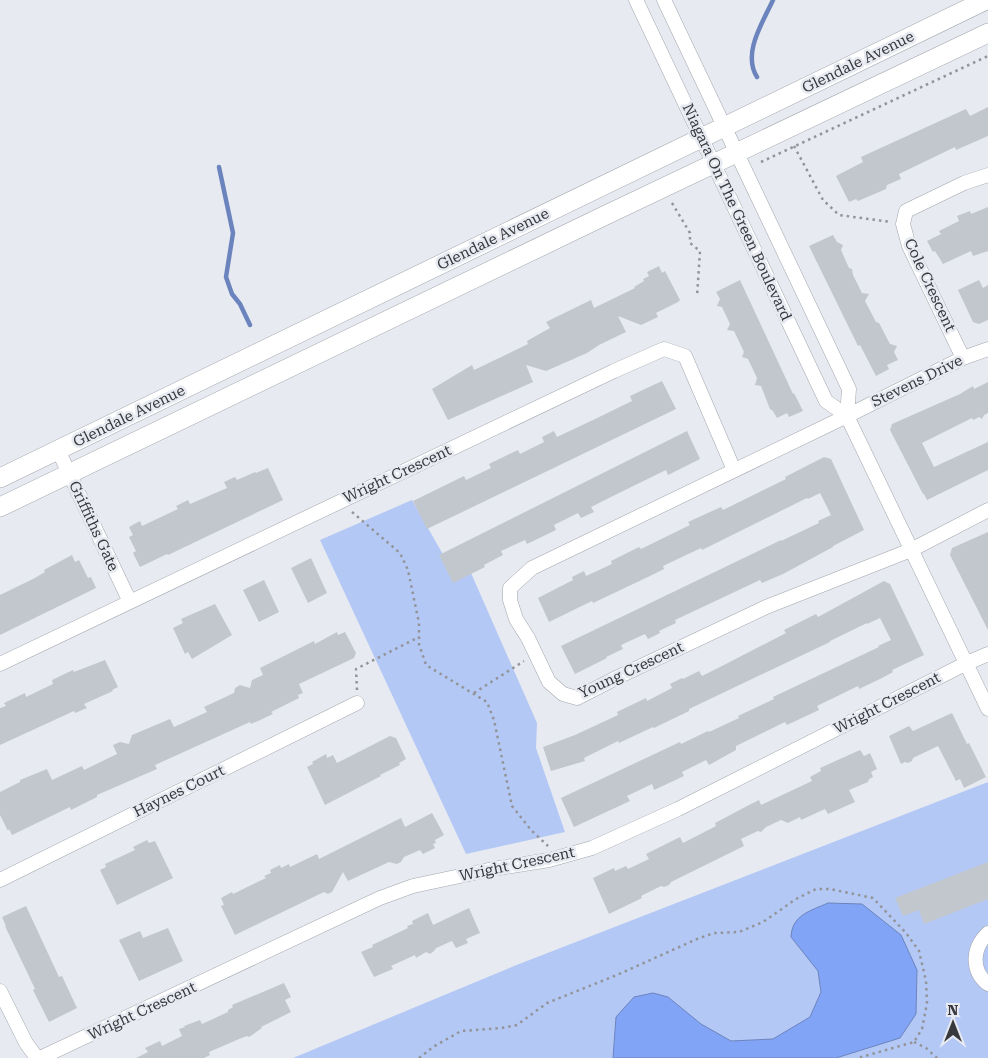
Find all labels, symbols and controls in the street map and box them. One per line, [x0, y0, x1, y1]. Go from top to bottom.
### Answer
street label: Glendale Avenue [799, 27, 917, 97]
street label: Niagara On The Green Boulevard [679, 100, 796, 324]
street label: Glendale Avenue [434, 204, 552, 274]
street label: Cole Crescent [901, 236, 960, 335]
street label: Stevens Drive [868, 351, 966, 411]
street label: Glendale Avenue [70, 381, 188, 451]
street label: Wright Crescent [340, 441, 454, 507]
street label: Griffiths Gate [65, 478, 123, 574]
street label: Young Crescent [576, 638, 687, 702]
street label: Wright Crescent [831, 668, 944, 738]
street label: Haynes Court [130, 761, 228, 821]
street label: Wright Crescent [458, 843, 577, 885]
street label: Wright Crescent [85, 978, 199, 1044]
north arrow [928, 998, 978, 1048]
text: N [948, 1002, 959, 1018]

